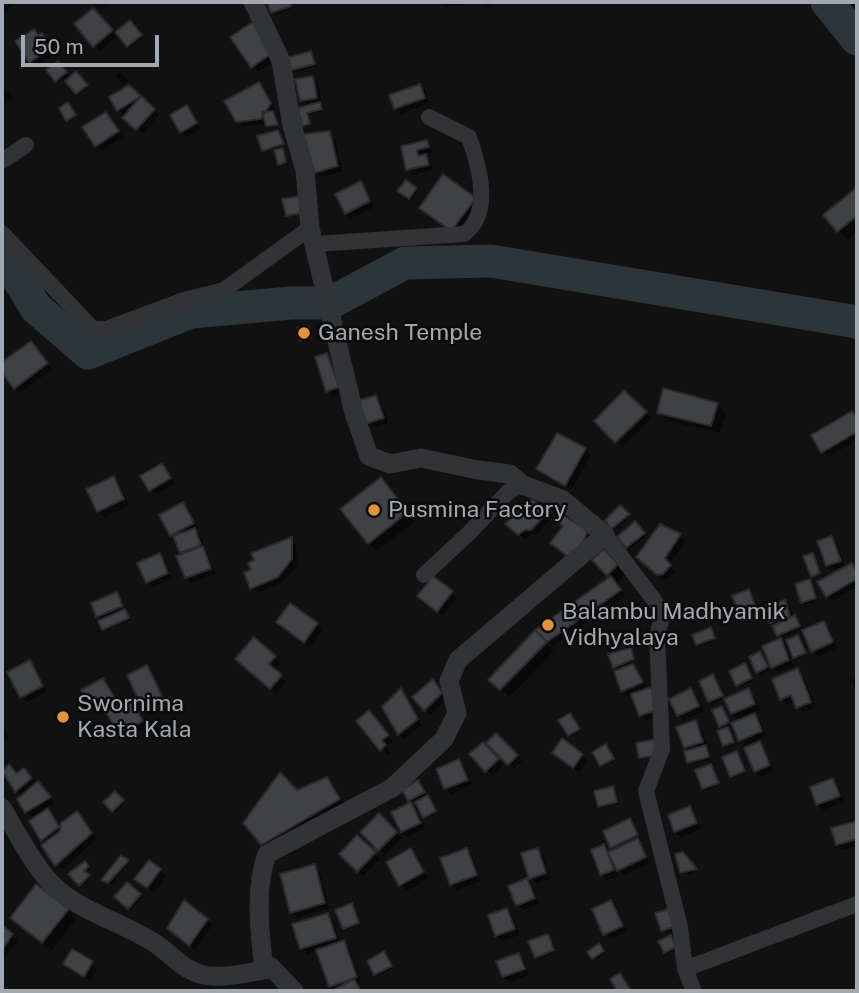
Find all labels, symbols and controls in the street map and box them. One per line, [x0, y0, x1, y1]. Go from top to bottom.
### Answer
scale bar [24, 21, 163, 65]
text: 50 m [34, 34, 84, 59]
place label: Ganesh Temple [318, 319, 482, 347]
marker: Ganesh Temple [296, 325, 312, 341]
place label: Pusmina Factory [388, 496, 566, 524]
marker: Pusmina Factory [366, 502, 382, 518]
place label: Balambu Madhyamik Vidhyalaya [562, 598, 785, 652]
marker: Balambu Madhyamik Vidhyalaya [540, 617, 556, 633]
place label: Swornima Kasta Kala [77, 690, 191, 744]
marker: Swornima Kasta Kala [55, 709, 71, 725]

